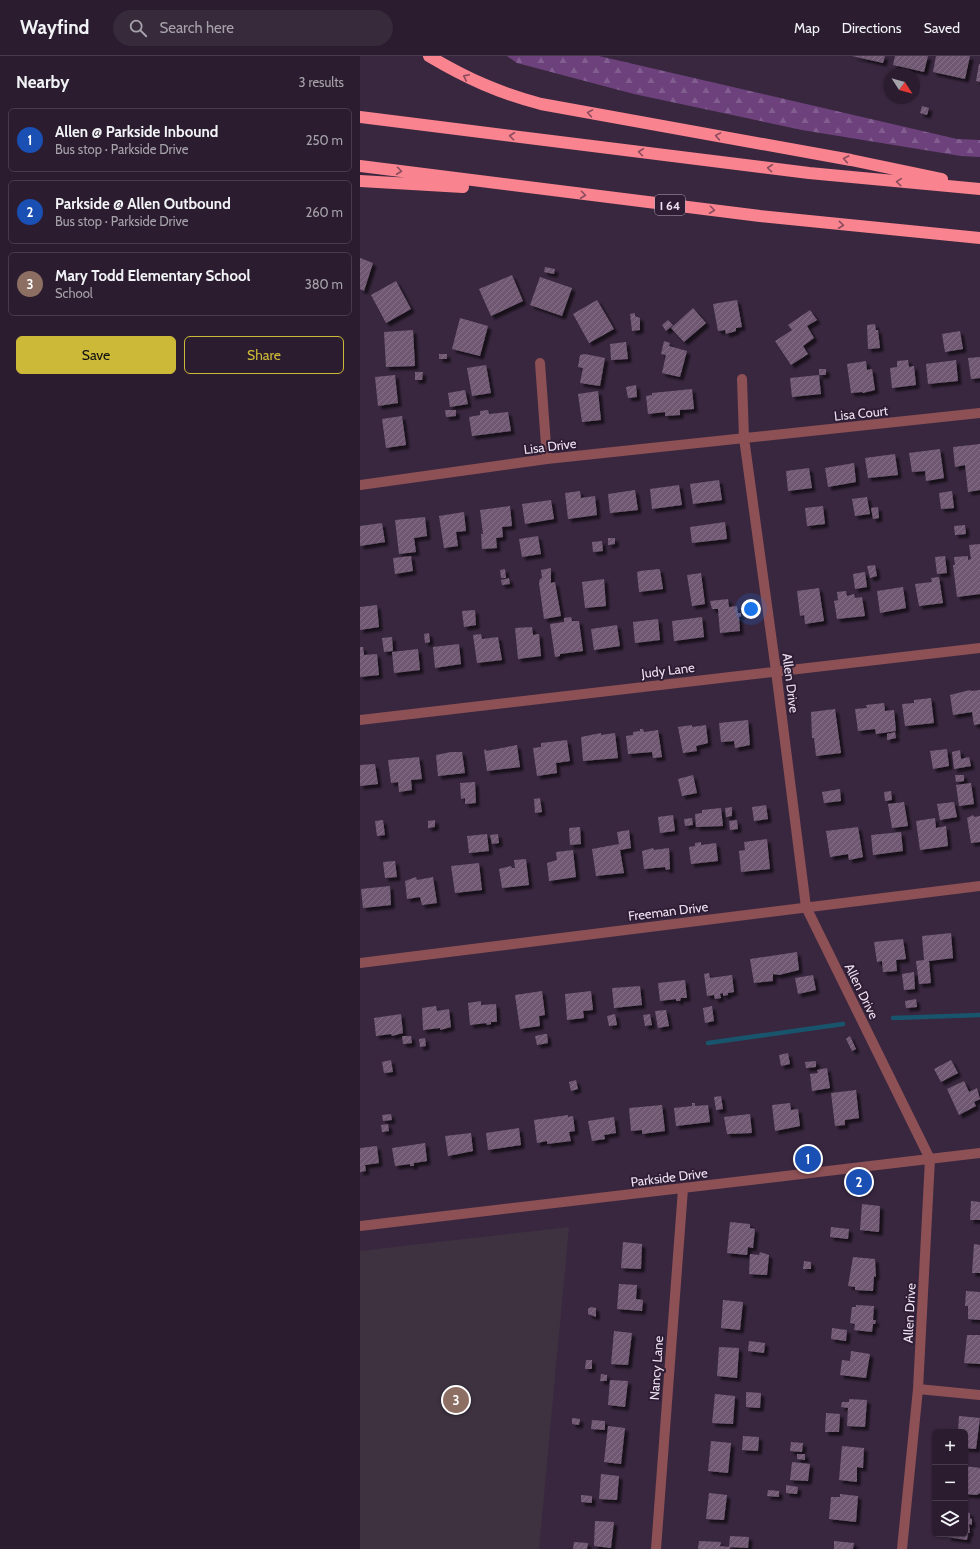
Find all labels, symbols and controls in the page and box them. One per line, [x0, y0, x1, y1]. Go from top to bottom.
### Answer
search box [113, 10, 393, 46]
text: Wayfind [20, 16, 89, 39]
icon: search [127, 17, 149, 39]
text: Search here [159, 19, 234, 37]
text: Map [794, 19, 820, 37]
text: Directions [842, 19, 902, 37]
text: Saved [924, 19, 960, 37]
north arrow [884, 68, 920, 104]
text: Nearby [16, 72, 69, 92]
text: 3 results [298, 74, 344, 90]
one-way arrow [463, 74, 470, 82]
one-way arrow [587, 109, 593, 117]
text: Allen @ Parkside Inbound [55, 123, 218, 141]
text: 1 [28, 132, 32, 148]
text: 250 m [306, 132, 343, 148]
one-way arrow [509, 132, 515, 141]
one-way arrow [715, 132, 721, 141]
text: Bus stop · Parkside Drive [55, 141, 188, 157]
one-way arrow [638, 148, 644, 157]
one-way arrow [843, 156, 849, 164]
one-way arrow [767, 164, 773, 173]
one-way arrow [396, 166, 402, 175]
one-way arrow [896, 177, 902, 186]
one-way arrow [580, 190, 586, 199]
text: Parkside @ Allen Outbound [55, 195, 231, 213]
road number: I 64 [655, 195, 685, 215]
text: 2 [27, 204, 33, 220]
text: 260 m [305, 204, 343, 220]
one-way arrow [709, 206, 715, 215]
text: Bus stop · Parkside Drive [55, 213, 188, 229]
one-way arrow [838, 220, 844, 229]
text: Mary Todd Elementary School [55, 267, 250, 285]
text: 3 [26, 276, 34, 292]
text: 380 m [305, 276, 343, 292]
text: School [55, 285, 93, 301]
button: Save [16, 336, 176, 374]
button: Share [184, 336, 344, 374]
street label: Lisa Court [833, 402, 889, 424]
street label: Lisa Drive [523, 435, 578, 457]
your location [741, 599, 761, 619]
street label: Allen Drive [779, 652, 803, 714]
street label: Judy Lane [640, 659, 696, 681]
street label: Freeman Drive [627, 898, 709, 924]
street label: Allen Drive [842, 961, 882, 1022]
pin: 1 [795, 1144, 821, 1174]
street label: Parkside Drive [630, 1164, 709, 1190]
pin: 2 [846, 1167, 872, 1197]
street label: Allen Drive [899, 1282, 919, 1343]
street label: Nancy Lane [646, 1335, 666, 1401]
pin: 3 [443, 1385, 469, 1415]
map controls [932, 1429, 968, 1537]
button: + [932, 1429, 968, 1465]
button: − [932, 1465, 968, 1501]
button: layers [932, 1501, 968, 1537]

